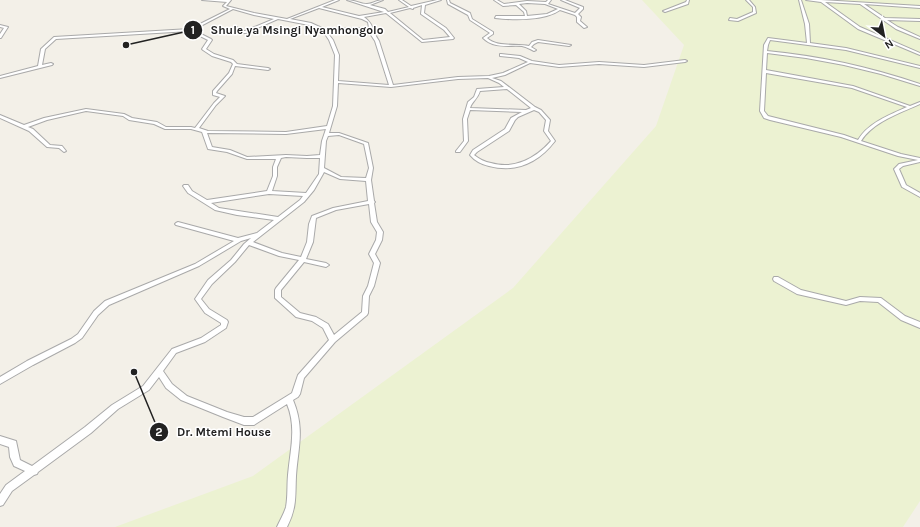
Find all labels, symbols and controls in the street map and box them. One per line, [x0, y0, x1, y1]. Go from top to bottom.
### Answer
north arrow [864, 16, 904, 56]
callout: Shule ya Msingi Nyamhongolo [183, 18, 392, 42]
text: 1 [191, 23, 195, 37]
text: Shule ya Msingi Nyamhongolo [210, 23, 384, 37]
text: N [882, 36, 896, 52]
callout: Dr. Mtemi House [149, 420, 279, 444]
text: 2 [155, 425, 163, 439]
text: Dr. Mtemi House [177, 425, 271, 439]

